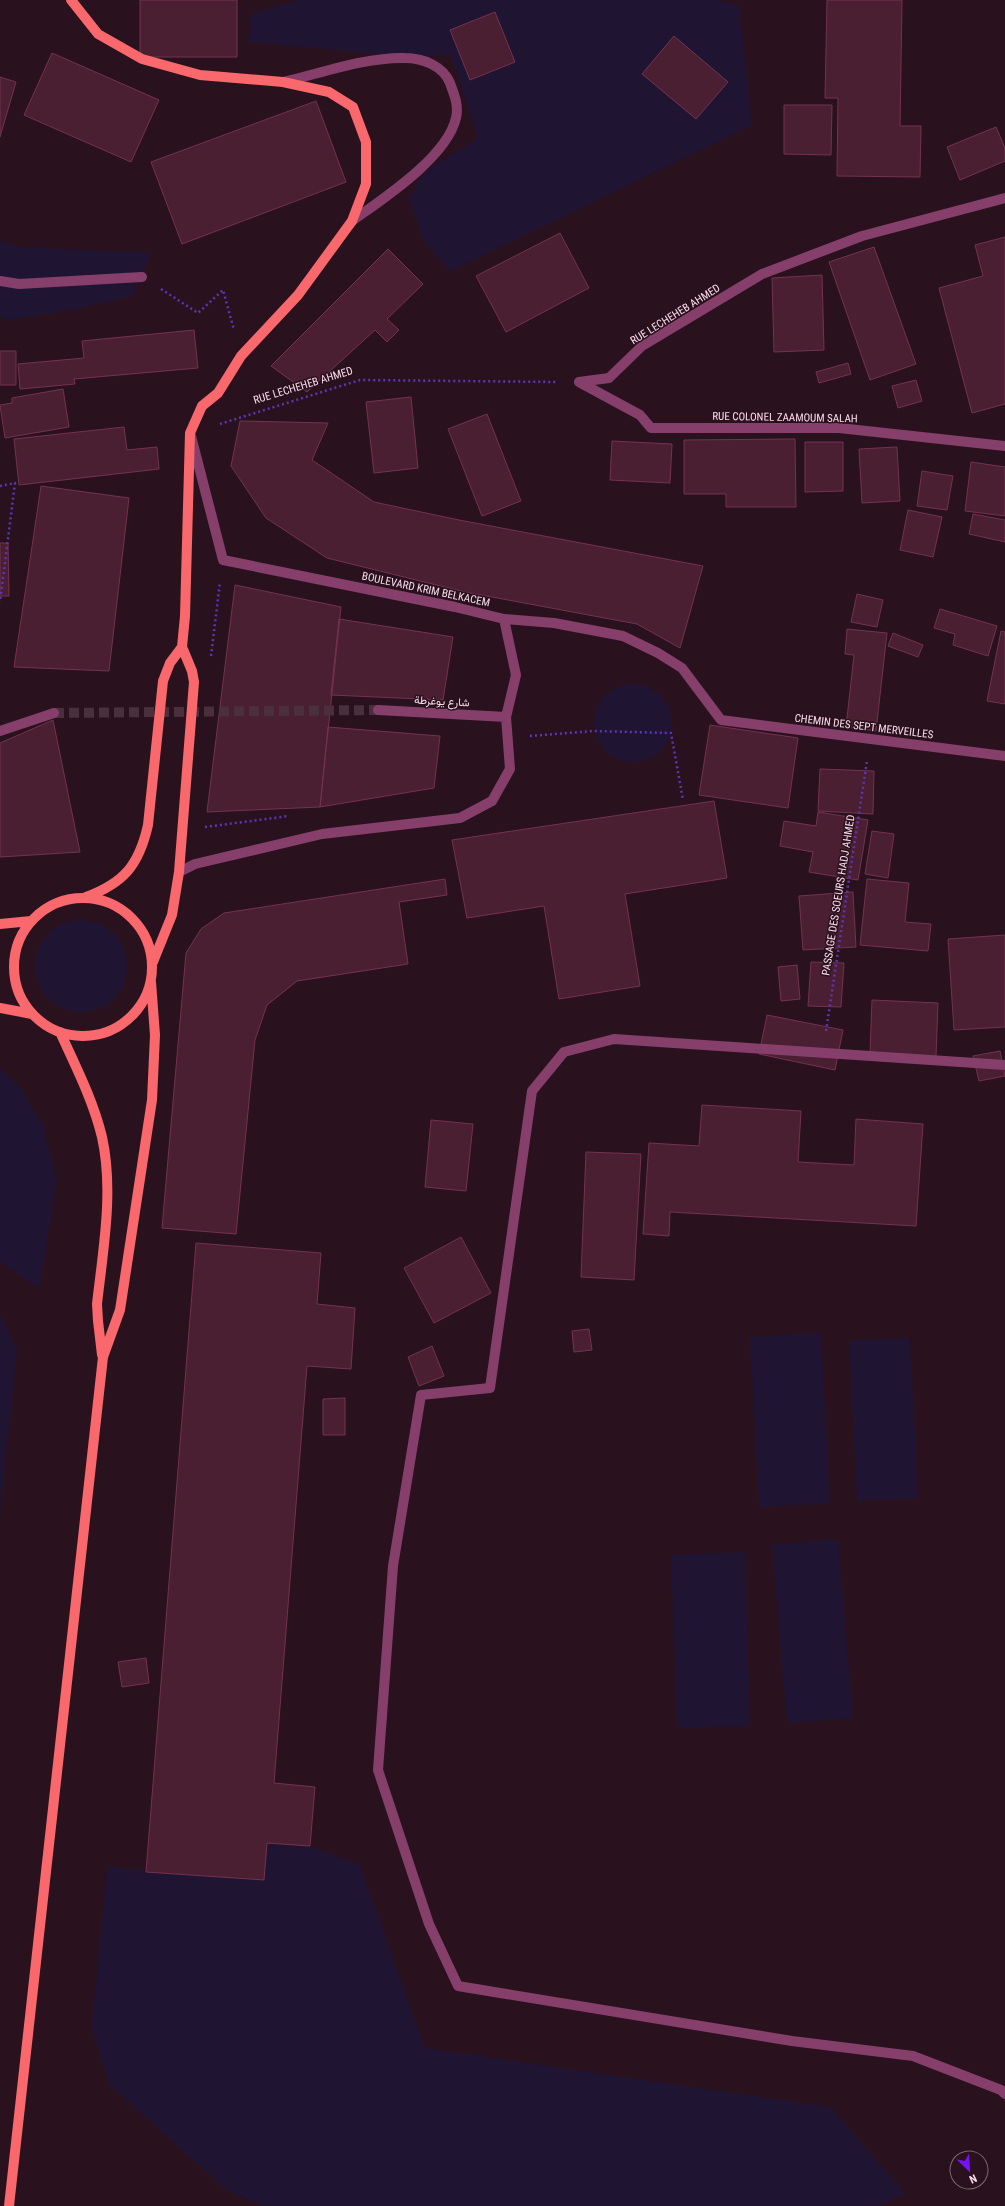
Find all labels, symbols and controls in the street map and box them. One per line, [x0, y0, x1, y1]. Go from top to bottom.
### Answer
street label: RUE LECHEHEB AHMED [628, 282, 723, 347]
street label: RUE LECHEHEB AHMED [252, 364, 354, 407]
street label: RUE COLONEL ZAAMOUM SALAH [712, 410, 858, 425]
street label: BOULEVARD KRIM BELKACEM [361, 570, 491, 609]
street label: شارع يوغرطة [414, 694, 470, 710]
street label: CHEMIN DES SEPT MERVEILLES [794, 712, 934, 741]
street label: PASSAGE DES SOEURS HADJ AHMED [819, 814, 858, 976]
north arrow [949, 2150, 989, 2190]
text: N [967, 2171, 979, 2186]

